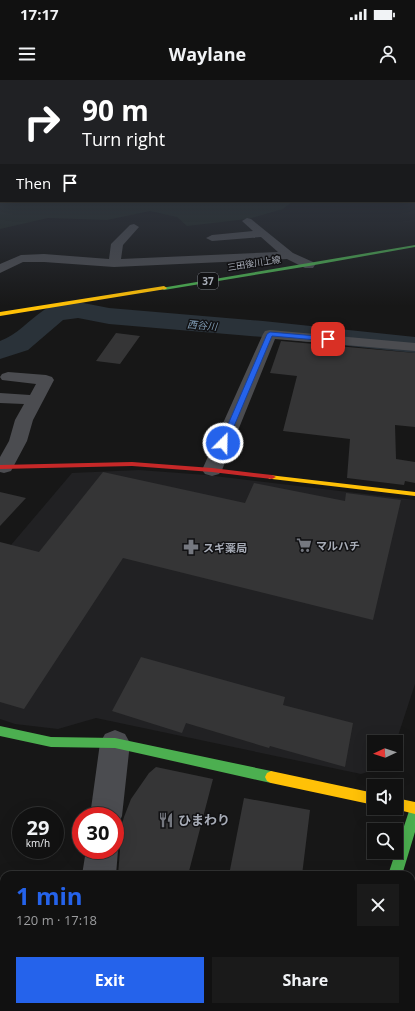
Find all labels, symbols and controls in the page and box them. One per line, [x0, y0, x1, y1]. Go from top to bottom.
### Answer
text: 17:17 [20, 4, 59, 24]
text: Waylane [169, 42, 246, 66]
icon: menu [16, 43, 38, 65]
icon: person [377, 43, 399, 65]
text: 90 m [82, 91, 149, 129]
icon: right [16, 96, 68, 148]
text: Turn right [82, 127, 165, 151]
icon: arrive [59, 172, 81, 194]
text: Then [16, 173, 51, 193]
street label: 三田後川上線 [226, 252, 283, 274]
road number: 37 [198, 273, 218, 289]
water label: 西谷川 [186, 317, 219, 333]
pin [311, 322, 345, 356]
icon: arrive [317, 328, 339, 350]
position arrow [202, 422, 244, 464]
supermarket icon: マルハチ [295, 536, 313, 554]
pharmacy icon: スギ薬局 [182, 538, 200, 556]
place label: マルハチ [316, 538, 360, 553]
place label: スギ薬局 [203, 540, 247, 555]
north arrow [367, 735, 403, 771]
map controls [367, 735, 403, 859]
button: sound [367, 779, 403, 815]
speed limit sign: 30 [72, 807, 124, 859]
restaurant icon: ひまわり [157, 811, 175, 829]
place label: ひまわり [178, 811, 230, 829]
text: 29 [27, 814, 49, 841]
button: search [367, 823, 403, 859]
text: km/h [26, 836, 50, 850]
text: 1 min [16, 879, 83, 912]
button: close [357, 884, 399, 926]
text: 120 m · 17:18 [16, 911, 97, 929]
button: Exit [16, 957, 204, 1003]
button: Share [212, 957, 399, 1003]

